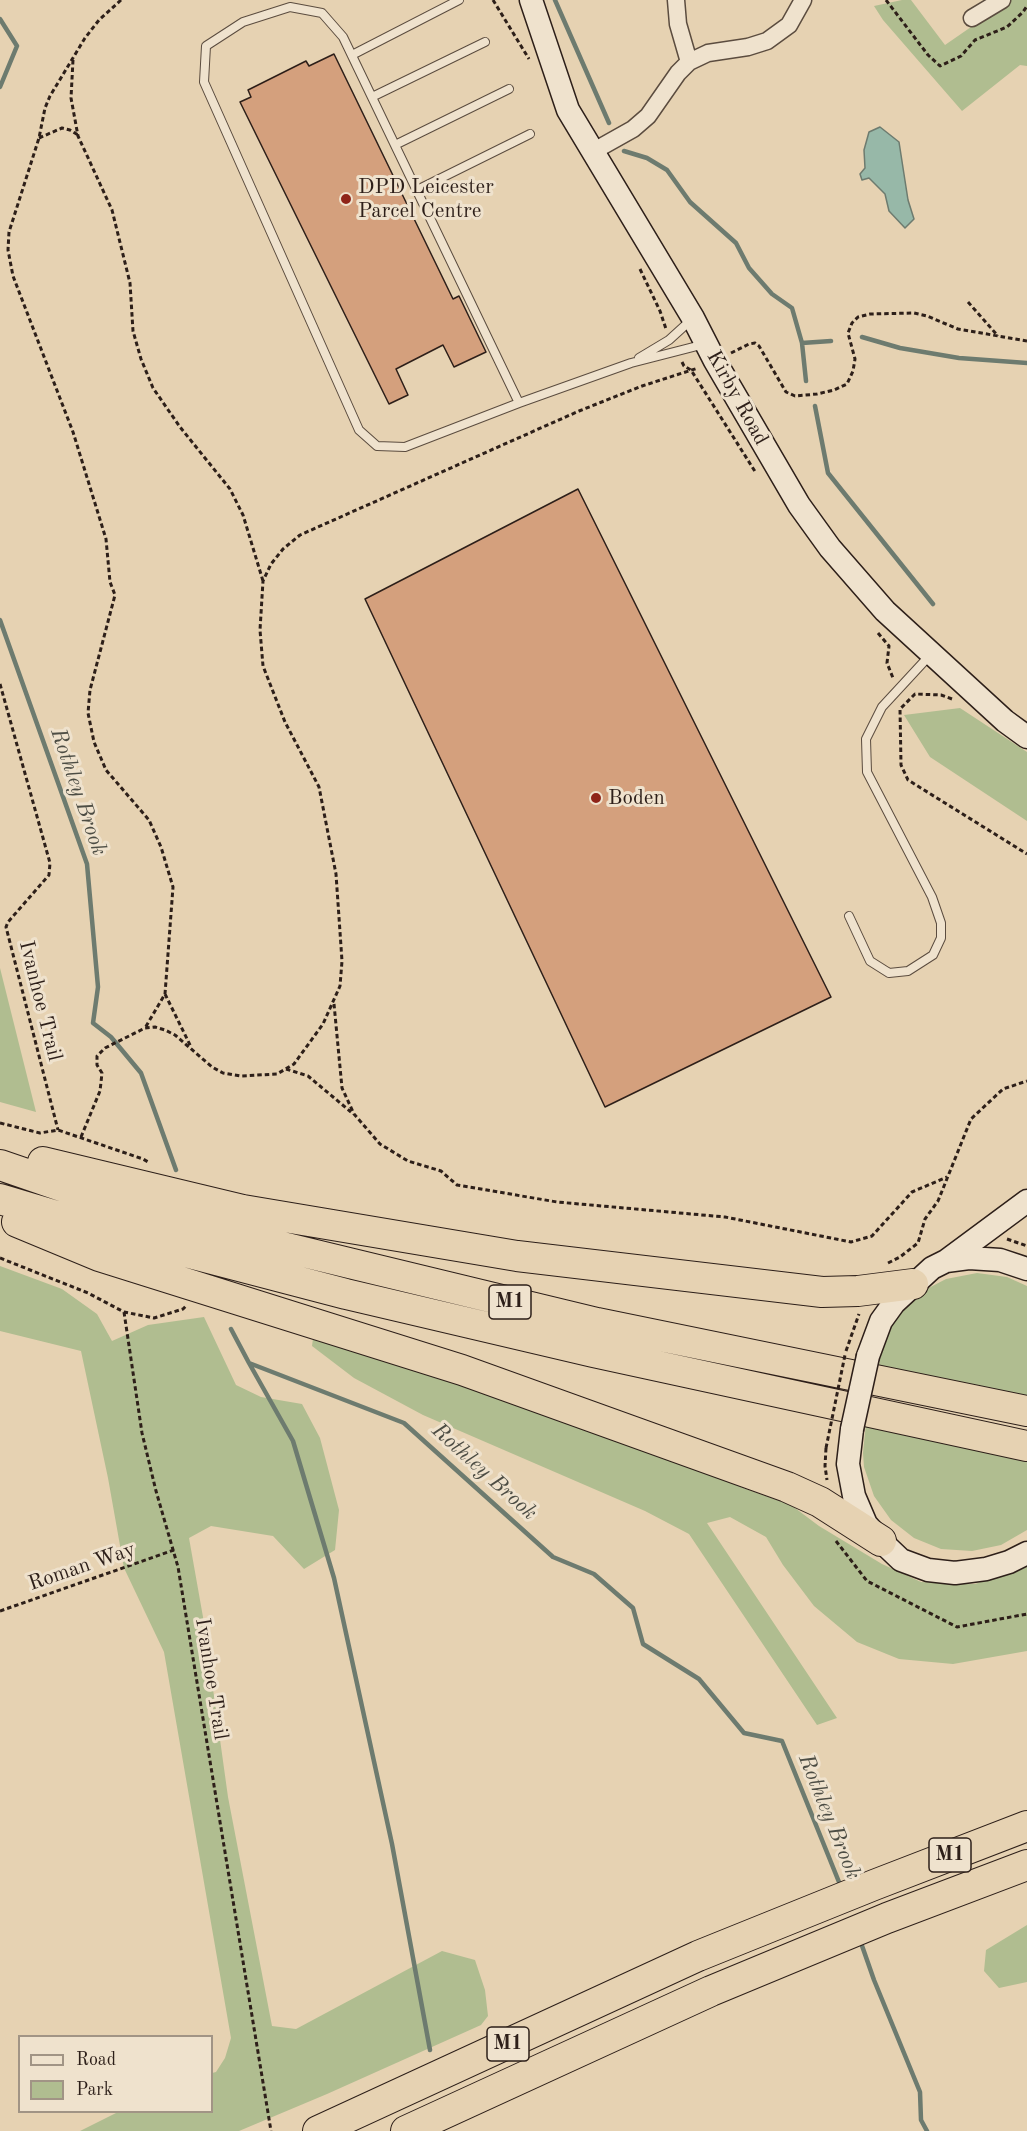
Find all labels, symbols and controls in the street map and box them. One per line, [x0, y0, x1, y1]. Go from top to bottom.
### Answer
place label: DPD Leicester Parcel Centre [358, 174, 494, 224]
marker: DPD Leicester Parcel Centre [339, 192, 353, 206]
street label: Kirby Road [701, 346, 773, 450]
water label: Rothley Brook [44, 725, 112, 859]
place label: Boden [608, 785, 665, 811]
marker: Boden [589, 791, 603, 805]
street label: Ivanhoe Trail [13, 938, 67, 1064]
road number: M1 [489, 1285, 531, 1319]
water label: Rothley Brook [426, 1418, 542, 1526]
street label: Roman Way [25, 1537, 139, 1597]
street label: Ivanhoe Trail [189, 1616, 233, 1742]
water label: Rothley Brook [792, 1750, 866, 1884]
road number: M1 [929, 1838, 971, 1872]
road number: M1 [487, 2027, 529, 2061]
legend [18, 2035, 213, 2113]
text: Road [76, 2051, 116, 2069]
text: Park [76, 2081, 113, 2099]

